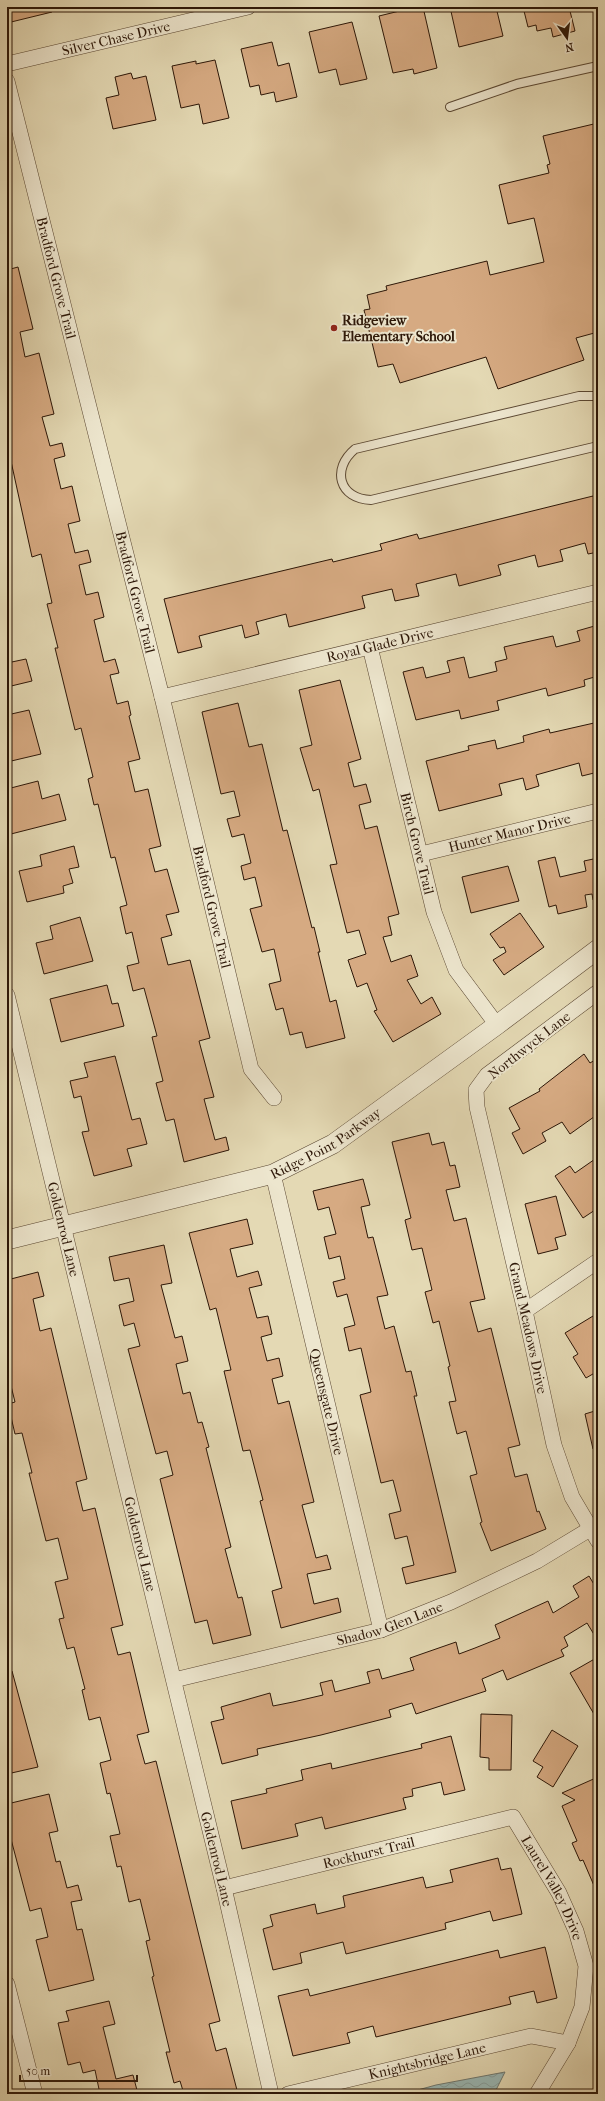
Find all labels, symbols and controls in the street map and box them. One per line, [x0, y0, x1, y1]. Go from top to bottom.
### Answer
street label: Silver Chase Drive [60, 18, 172, 60]
north arrow [547, 18, 587, 58]
text: N [563, 40, 575, 55]
street label: Bradford Grove Trail [33, 215, 80, 341]
place label: Ridgeview Elementary School [342, 312, 455, 345]
marker: Ridgeview Elementary School [329, 323, 339, 333]
street label: Bradford Grove Trail [112, 529, 159, 655]
street label: Royal Glade Drive [325, 624, 435, 666]
street label: Birch Grove Trail [396, 791, 437, 896]
street label: Hunter Manor Drive [447, 810, 573, 856]
street label: Bradford Grove Trail [189, 844, 235, 970]
street label: Northwyck Lane [485, 1008, 574, 1083]
street label: Ridge Point Parkway [267, 1104, 385, 1183]
street label: Goldenrod Lane [44, 1180, 83, 1279]
street label: Grand Meadows Drive [505, 1260, 551, 1395]
street label: Queensgate Drive [306, 1347, 347, 1457]
street label: Goldenrod Lane [120, 1495, 160, 1593]
street label: Shadow Glen Lane [335, 1598, 445, 1649]
street label: Goldenrod Lane [197, 1810, 236, 1908]
street label: Rockhurst Trail [321, 1833, 417, 1872]
street label: Laurel Valley Drive [517, 1833, 586, 1942]
street label: Knightsbridge Lane [367, 2039, 488, 2083]
scale bar [20, 2057, 137, 2083]
text: 50 m [26, 2064, 50, 2078]

